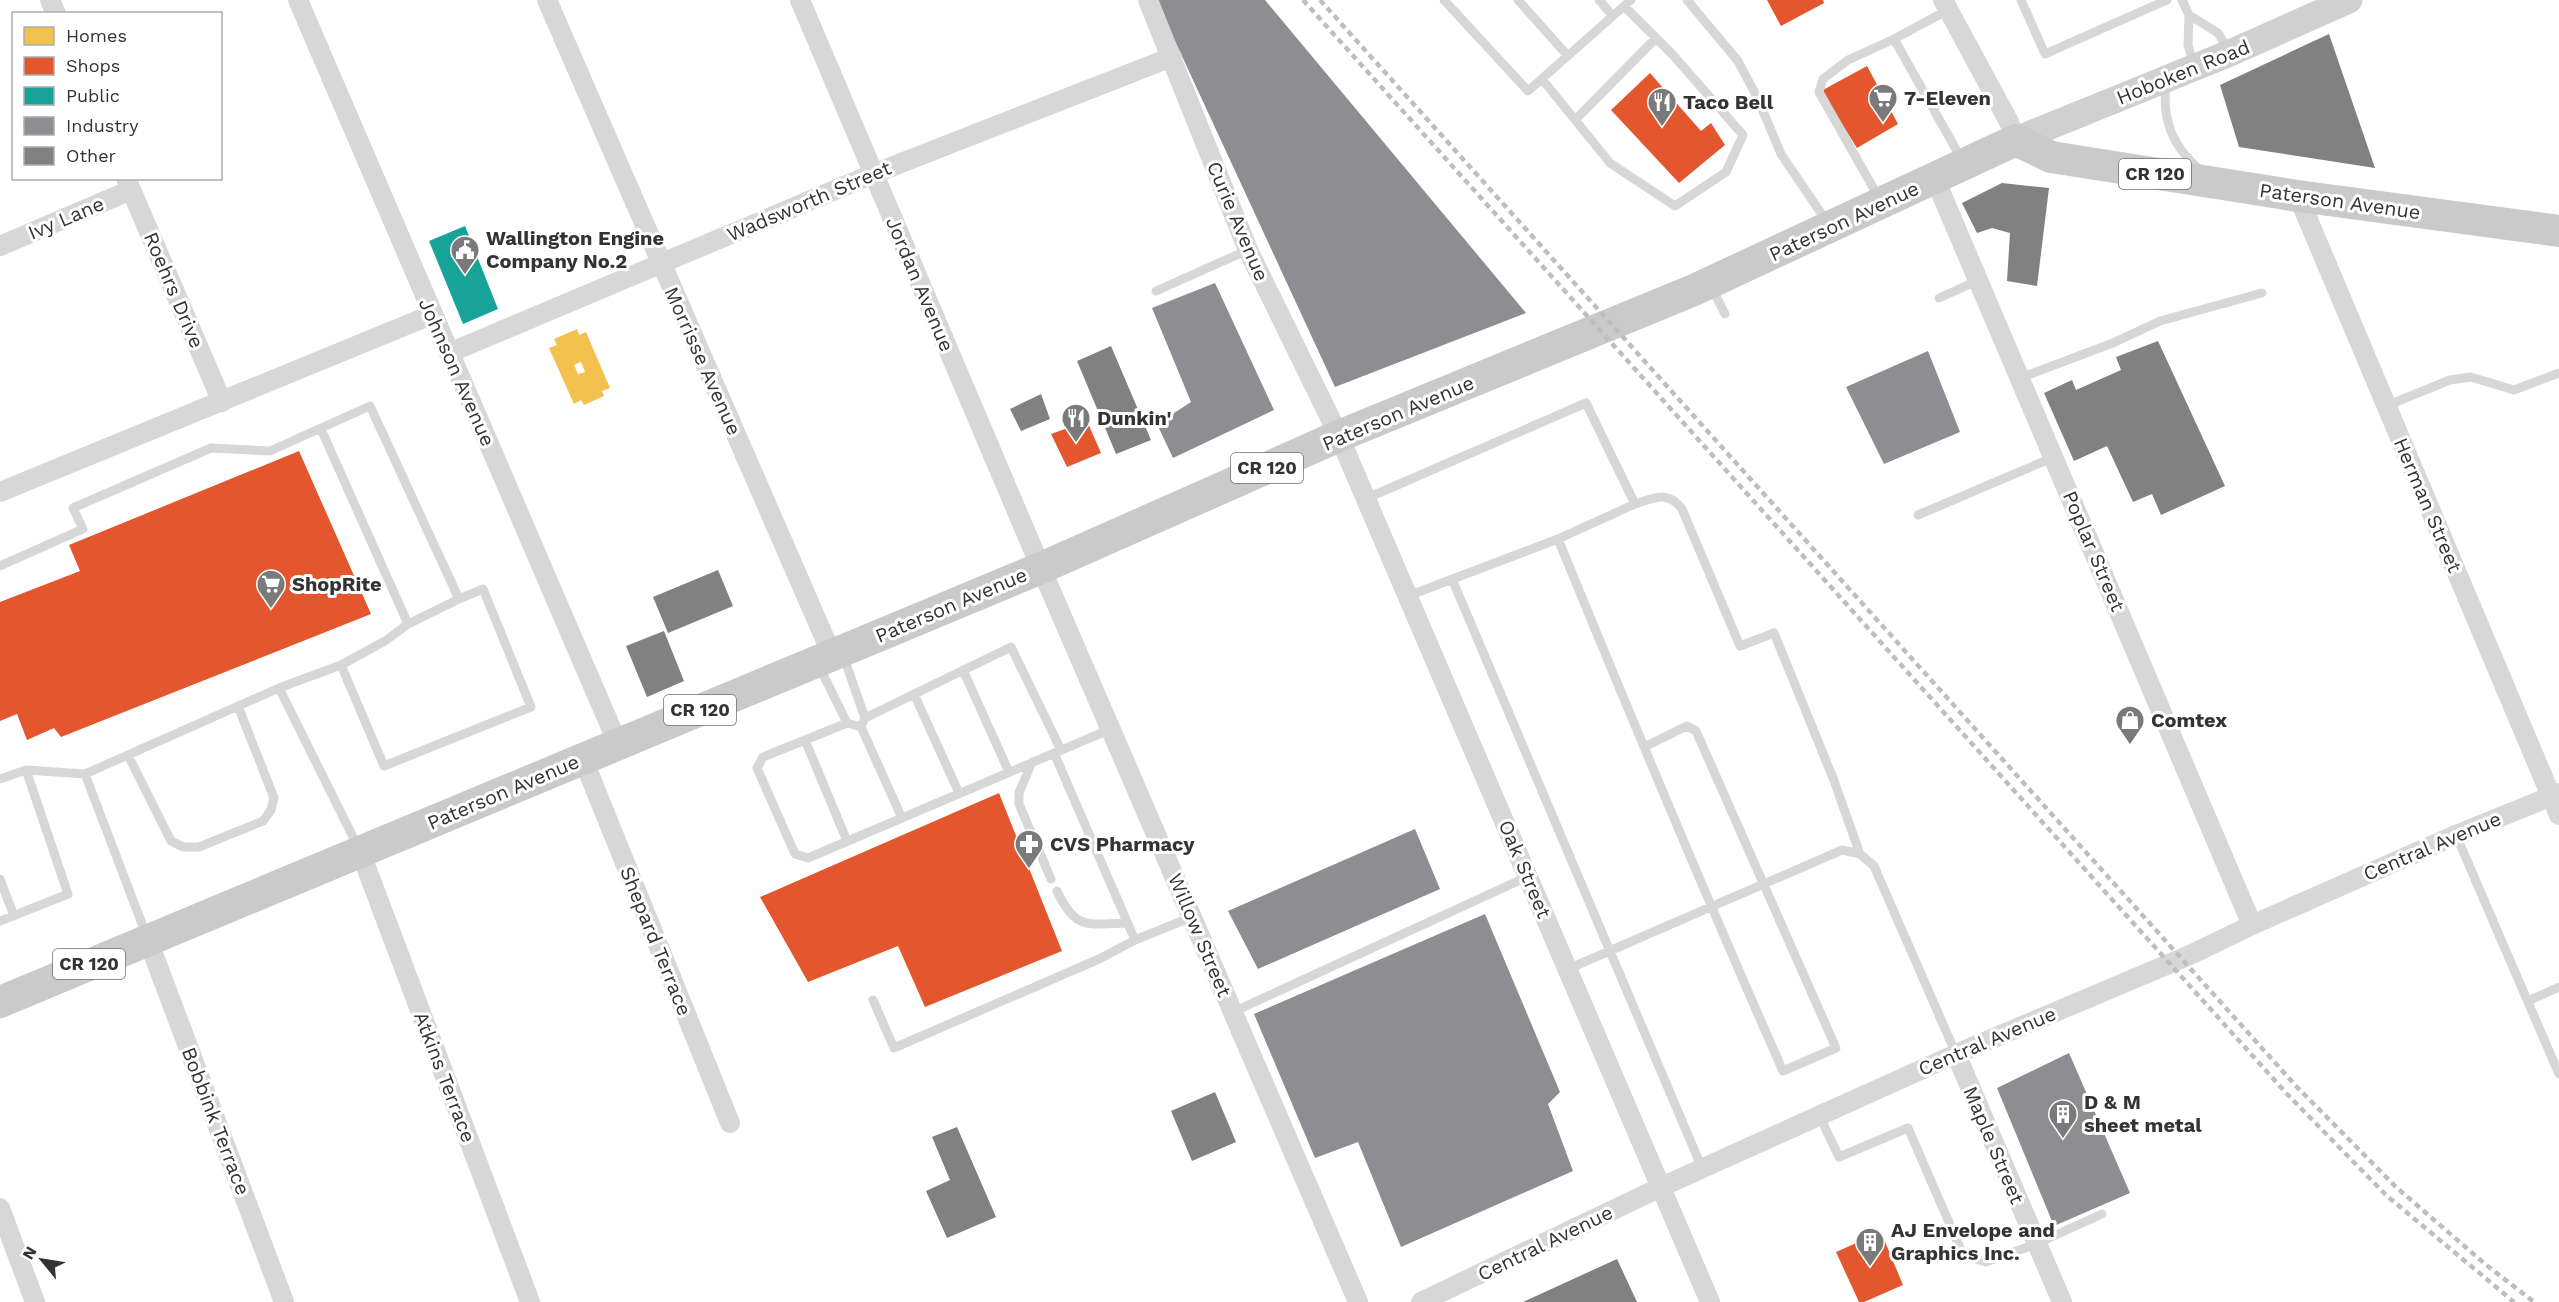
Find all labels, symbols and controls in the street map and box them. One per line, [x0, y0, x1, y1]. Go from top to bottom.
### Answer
legend [12, 12, 222, 180]
text: Homes [66, 25, 127, 46]
street label: Hoboken Road [2113, 34, 2253, 110]
text: Shops [66, 55, 120, 76]
supermarket icon: 7-Eleven [1867, 82, 1899, 124]
text: Public [66, 85, 120, 106]
restaurant icon: Taco Bell [1646, 86, 1678, 128]
place label: 7-Eleven [1904, 86, 1991, 110]
place label: Taco Bell [1683, 90, 1774, 114]
text: Industry [66, 115, 139, 136]
text: Other [66, 145, 116, 166]
street label: Wadsworth Street [723, 155, 895, 246]
street label: Curie Avenue [1202, 157, 1274, 285]
road number: CR 120 [2119, 159, 2191, 189]
street label: Paterson Avenue [1765, 176, 1923, 266]
street label: Paterson Avenue [2258, 178, 2422, 224]
street label: Ivy Lane [24, 191, 108, 245]
street label: Jordan Avenue [881, 213, 959, 355]
place label: Wallington Engine Company No.2 [486, 226, 664, 273]
street label: Roehrs Drive [139, 228, 209, 352]
public building icon: Wallington Engine Company No.2 [449, 234, 481, 276]
street label: Morrisse Avenue [660, 283, 746, 439]
street label: Johnson Avenue [414, 294, 500, 450]
street label: Paterson Avenue [1319, 370, 1477, 456]
restaurant icon: Dunkin' [1060, 402, 1092, 444]
place label: Dunkin' [1097, 406, 1172, 430]
street label: Herman Street [2389, 434, 2467, 577]
road number: CR 120 [1231, 453, 1303, 483]
street label: Poplar Street [2058, 487, 2130, 615]
street label: Paterson Avenue [872, 562, 1030, 648]
supermarket icon: ShopRite [255, 568, 287, 610]
place label: ShopRite [292, 572, 382, 596]
road number: CR 120 [664, 695, 736, 725]
shop icon: Comtex [2114, 704, 2146, 746]
place label: Comtex [2151, 708, 2227, 732]
street label: Paterson Avenue [424, 749, 582, 835]
street label: Central Avenue [2360, 806, 2504, 886]
street label: Oak Street [1494, 816, 1557, 922]
pharmacy icon: CVS Pharmacy [1013, 828, 1045, 870]
place label: CVS Pharmacy [1050, 832, 1195, 856]
street label: Shepard Terrace [615, 863, 697, 1019]
street label: Willow Street [1163, 870, 1237, 1001]
road number: CR 120 [53, 949, 125, 979]
street label: Central Avenue [1915, 1001, 2059, 1081]
street label: Atkins Terrace [409, 1008, 481, 1146]
street label: Bobbink Terrace [177, 1044, 255, 1198]
street label: Maple Street [1958, 1083, 2030, 1208]
place label: D & M sheet metal [2084, 1090, 2202, 1137]
building icon: D & M sheet metal [2047, 1098, 2079, 1140]
street label: Central Avenue [1474, 1200, 1616, 1286]
place label: AJ Envelope and Graphics Inc. [1891, 1218, 2055, 1265]
building icon: AJ Envelope and Graphics Inc. [1854, 1226, 1886, 1268]
north arrow [12, 1230, 72, 1290]
text: N [18, 1243, 41, 1263]

